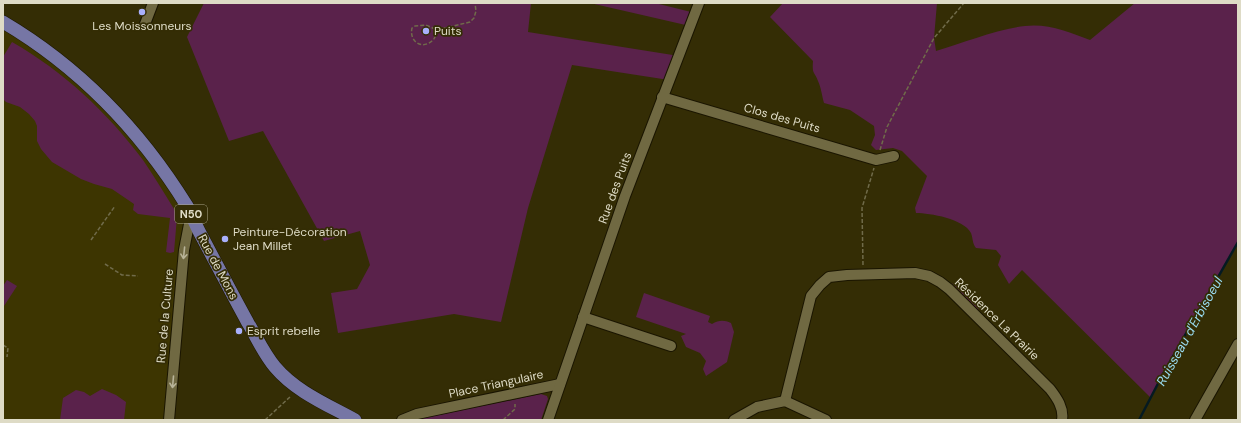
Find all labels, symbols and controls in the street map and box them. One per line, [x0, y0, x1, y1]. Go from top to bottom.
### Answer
marker: Les Moissonneurs [137, 7, 147, 17]
place label: Les Moissonneurs [92, 18, 192, 34]
place label: Puits [434, 23, 461, 39]
marker: Puits [421, 26, 431, 36]
street label: Clos des Puits [742, 99, 822, 137]
street label: Rue des Puits [595, 150, 635, 226]
road number: N50 [175, 205, 207, 223]
place label: Peinture-Décoration Jean Millet [233, 224, 347, 254]
street label: Rue de Mons [194, 232, 242, 302]
marker: Peinture-Décoration Jean Millet [220, 234, 230, 244]
one-way arrow [180, 246, 187, 259]
street label: Rue de la Culture [153, 268, 177, 364]
water label: Ruisseau d'Erbisoeul [1152, 273, 1227, 389]
street label: Résidence La Prairie [951, 274, 1043, 364]
place label: Esprit rebelle [247, 323, 320, 339]
marker: Esprit rebelle [234, 326, 244, 336]
street label: Place Triangulaire [447, 366, 545, 402]
one-way arrow [169, 375, 176, 388]

